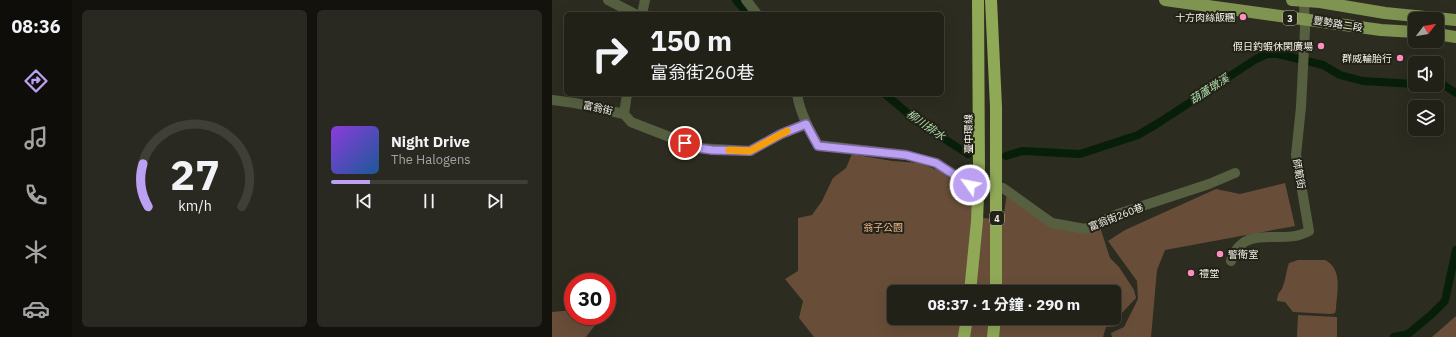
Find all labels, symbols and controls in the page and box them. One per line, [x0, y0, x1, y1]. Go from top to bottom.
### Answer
place label: 十方肉絲飯糰 [1175, 11, 1235, 24]
road number: 3 [1283, 11, 1297, 25]
marker: 十方肉絲飯糰 [1238, 12, 1248, 22]
north arrow [1408, 12, 1444, 48]
map controls [1408, 12, 1444, 136]
street label: 豐勢路二段 [1312, 14, 1364, 34]
text: 08:36 [11, 15, 61, 38]
text: 150 m [650, 22, 732, 59]
icon: right [584, 28, 636, 80]
place label: 假日釣蝦休閑廣場 [1233, 40, 1313, 53]
marker: 假日釣蝦休閑廣場 [1316, 41, 1326, 51]
place label: 群威輪胎行 [1342, 52, 1392, 65]
marker: 群威輪胎行 [1395, 53, 1405, 63]
button: sound [1408, 56, 1444, 92]
text: 富翁街260巷 [650, 61, 754, 84]
icon: directions [22, 67, 50, 95]
water label: 葫蘆墩溪 [1187, 70, 1233, 107]
street label: 富翁街 [582, 98, 614, 118]
button: layers [1408, 100, 1444, 136]
water label: 柳川排水 [904, 107, 949, 144]
street label: 臺中環線 [962, 114, 975, 154]
icon: music [22, 124, 50, 152]
pin [668, 126, 702, 160]
text: Night Drive [391, 132, 470, 151]
icon: arrive [674, 132, 696, 154]
text: 27 [170, 146, 219, 200]
text: The Halogens [391, 151, 471, 168]
street label: 師範街 [1290, 158, 1308, 190]
position arrow [949, 164, 991, 206]
icon: phone [22, 181, 50, 209]
icon: previous [353, 190, 375, 212]
icon: pause [418, 190, 440, 212]
icon: next [484, 190, 506, 212]
text: km/h [178, 195, 211, 214]
street label: 富翁街260巷 [1087, 201, 1145, 233]
road number: 4 [990, 211, 1004, 225]
park label: 翁子公園 [863, 221, 903, 234]
icon: climate [22, 238, 50, 266]
place label: 警衛室 [1228, 248, 1258, 261]
marker: 警衛室 [1215, 249, 1225, 259]
place label: 禮堂 [1199, 267, 1219, 280]
marker: 禮堂 [1186, 268, 1196, 278]
speed limit sign: 30 [564, 273, 616, 325]
icon: car [22, 295, 50, 323]
text: 08:37 · 1 分鐘 · 290 m [928, 295, 1080, 314]

